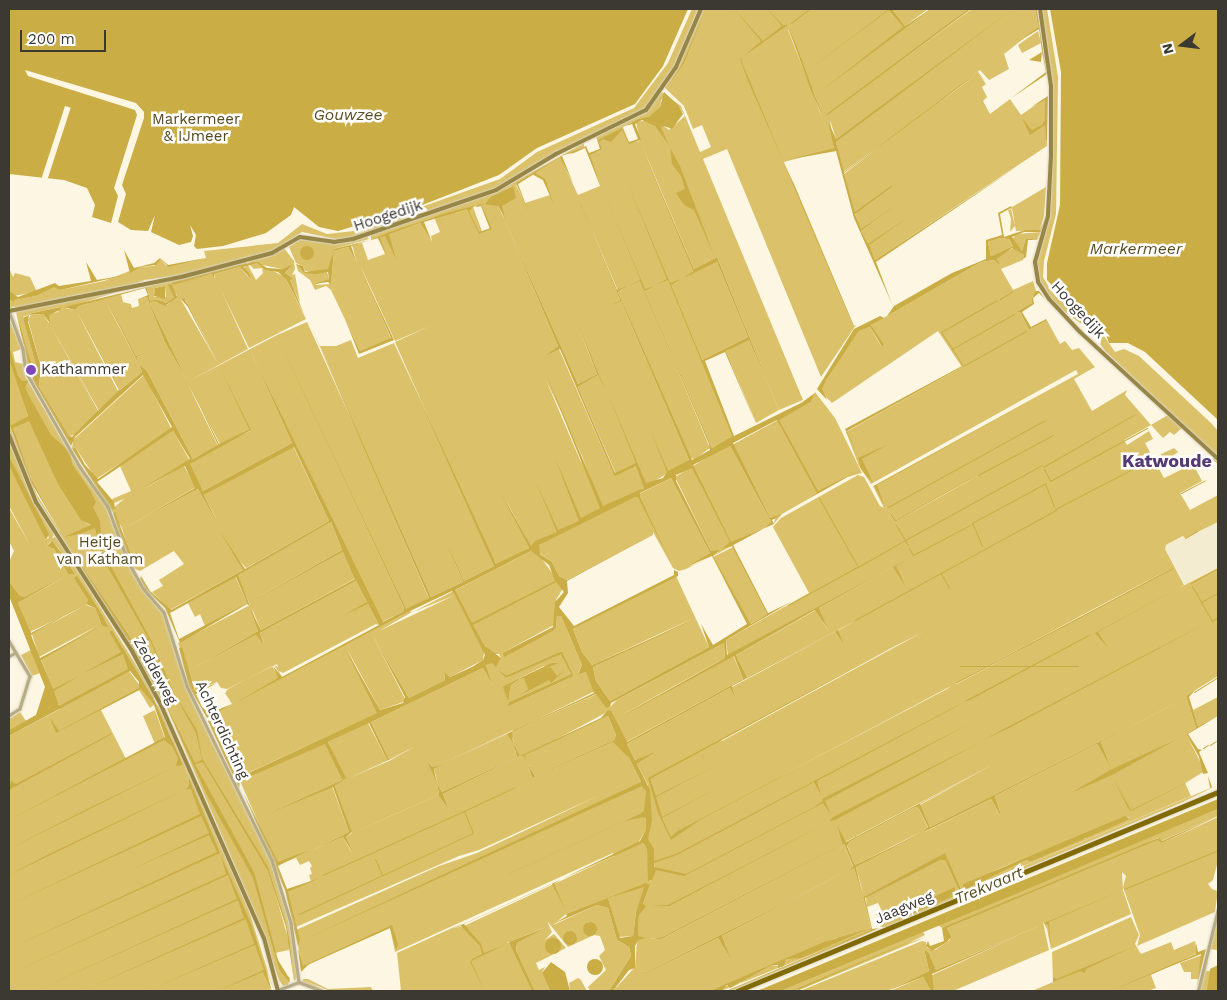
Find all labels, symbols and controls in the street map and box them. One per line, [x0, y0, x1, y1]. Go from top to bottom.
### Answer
scale bar [22, 20, 109, 52]
north arrow [1157, 20, 1207, 70]
text: 200 m [28, 30, 75, 48]
text: N [1158, 42, 1177, 56]
water label: Gouwzee [313, 105, 383, 125]
park label: Markermeer & IJmeer [152, 110, 240, 145]
street label: Hoogedijk [351, 196, 425, 236]
water label: Markermeer [1090, 239, 1182, 259]
street label: Hoogedijk [1047, 278, 1109, 342]
place label: Kathammer [41, 361, 126, 379]
marker: Kathammer [25, 364, 37, 376]
district label: Katwoude [1122, 450, 1212, 472]
park label: Heitje van Katham [57, 533, 143, 568]
street label: Zeddeweg [129, 634, 181, 708]
street label: Achterdichting [191, 678, 253, 782]
water label: Trekvaart [952, 863, 1026, 909]
street label: Jaagweg [872, 888, 936, 928]

